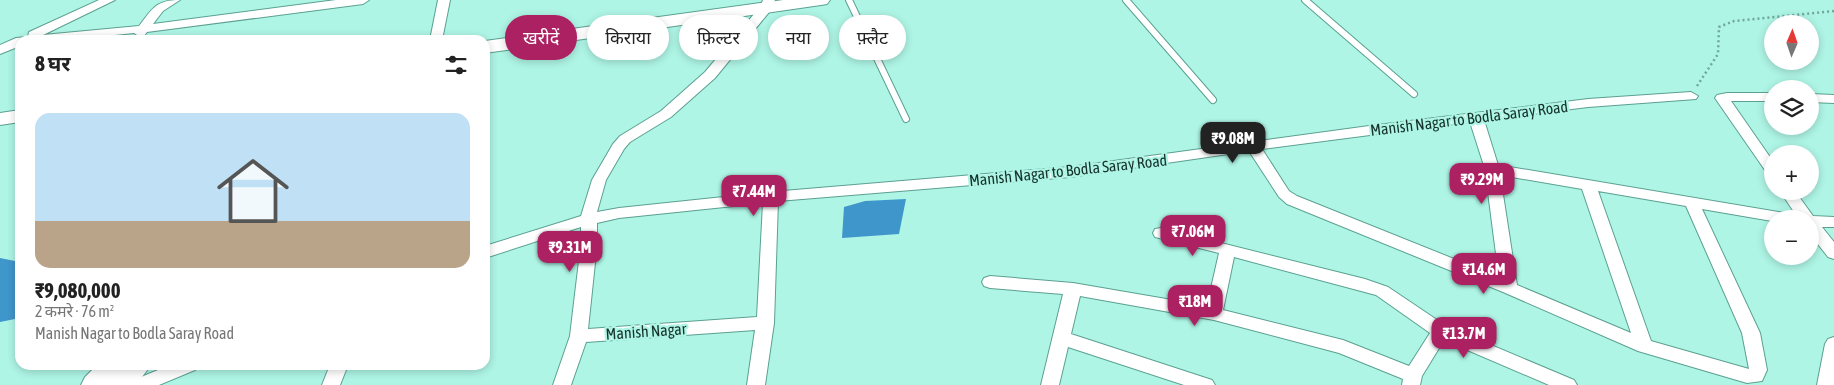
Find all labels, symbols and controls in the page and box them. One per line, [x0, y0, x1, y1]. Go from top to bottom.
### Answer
chip: खरीदें [505, 15, 577, 60]
chip: किराया [587, 15, 669, 60]
chip: फ़िल्टर [679, 15, 758, 60]
chip: नया [768, 15, 829, 60]
chip: फ़्लैट [839, 15, 906, 60]
north arrow [1764, 15, 1819, 70]
map controls [1764, 15, 1819, 265]
text: 8 घर [35, 51, 71, 75]
icon: filters [442, 51, 470, 79]
button: layers [1764, 80, 1819, 135]
street label: Manish Nagar to Bodla Saray Road [1369, 97, 1569, 140]
pin: ₹9.08M [1192, 121, 1274, 164]
text: ₹9.08M [1211, 129, 1255, 147]
button: + [1764, 145, 1819, 200]
icon: home [208, 146, 298, 236]
street label: Manish Nagar to Bodla Saray Road [968, 151, 1168, 190]
pin: ₹9.29M [1441, 162, 1523, 205]
text: ₹9.29M [1460, 170, 1504, 188]
pin: ₹7.44M [713, 174, 795, 217]
text: ₹7.44M [732, 182, 776, 200]
button: − [1764, 210, 1819, 265]
pin: ₹7.06M [1152, 214, 1234, 257]
text: ₹7.06M [1171, 222, 1215, 240]
pin: ₹9.31M [529, 230, 611, 273]
text: ₹9.31M [548, 238, 592, 256]
pin: ₹14.6M [1443, 252, 1525, 295]
text: ₹14.6M [1462, 260, 1506, 278]
text: ₹9,080,000 [35, 278, 121, 302]
pin: ₹18M [1165, 284, 1225, 327]
text: ₹18M [1179, 292, 1211, 310]
text: 2 कमरे · 76 m² [35, 302, 114, 320]
pin: ₹13.7M [1423, 316, 1505, 359]
street label: Manish Nagar [605, 319, 687, 344]
text: Manish Nagar to Bodla Saray Road [35, 324, 234, 342]
text: ₹13.7M [1442, 324, 1486, 342]

